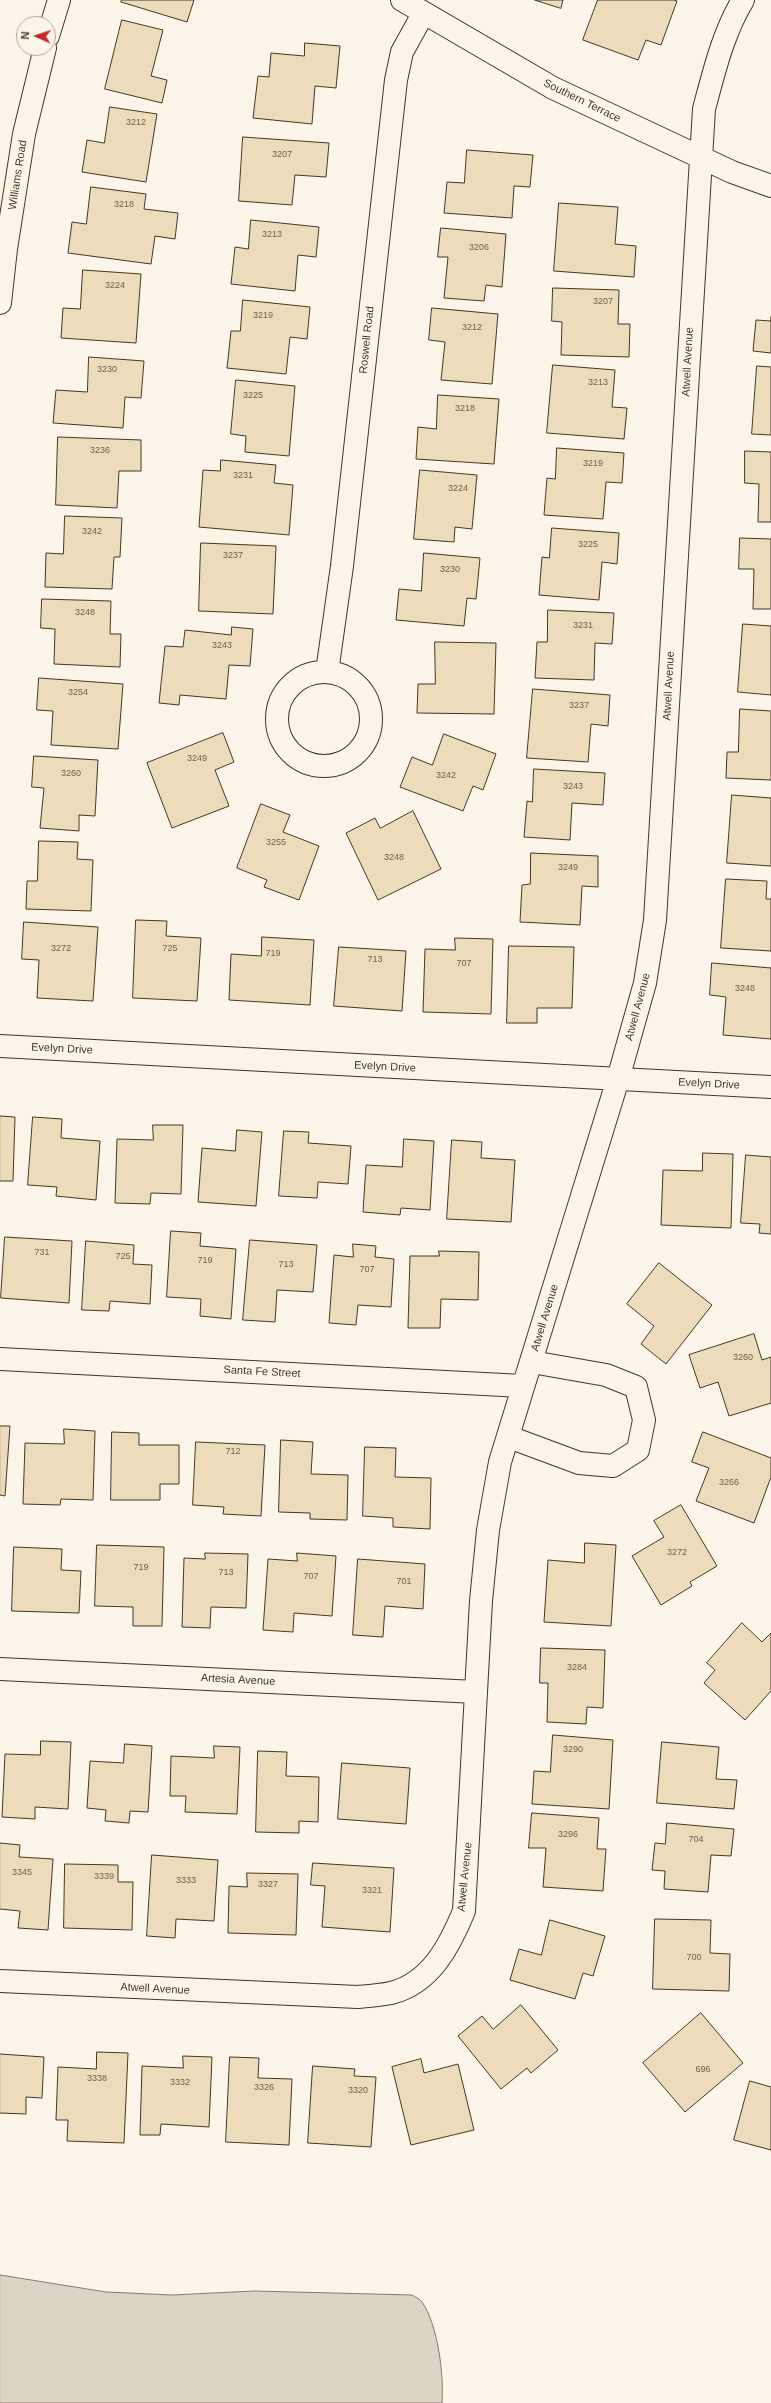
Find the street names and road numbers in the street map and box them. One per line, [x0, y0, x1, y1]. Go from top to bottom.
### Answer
street label: Southern Terrace [541, 77, 623, 125]
street label: Williams Road [6, 139, 30, 211]
street label: Roswell Road [357, 306, 377, 374]
street label: Atwell Avenue [680, 327, 696, 397]
street label: Atwell Avenue [661, 651, 677, 721]
street label: Atwell Avenue [623, 972, 653, 1042]
street label: Evelyn Drive [31, 1041, 93, 1057]
street label: Evelyn Drive [354, 1059, 416, 1075]
street label: Evelyn Drive [678, 1076, 740, 1092]
street label: Atwell Avenue [529, 1283, 561, 1353]
street label: Santa Fe Street [223, 1363, 301, 1381]
street label: Artesia Avenue [201, 1671, 275, 1689]
street label: Atwell Avenue [455, 1842, 475, 1912]
street label: Atwell Avenue [120, 1981, 190, 1997]

